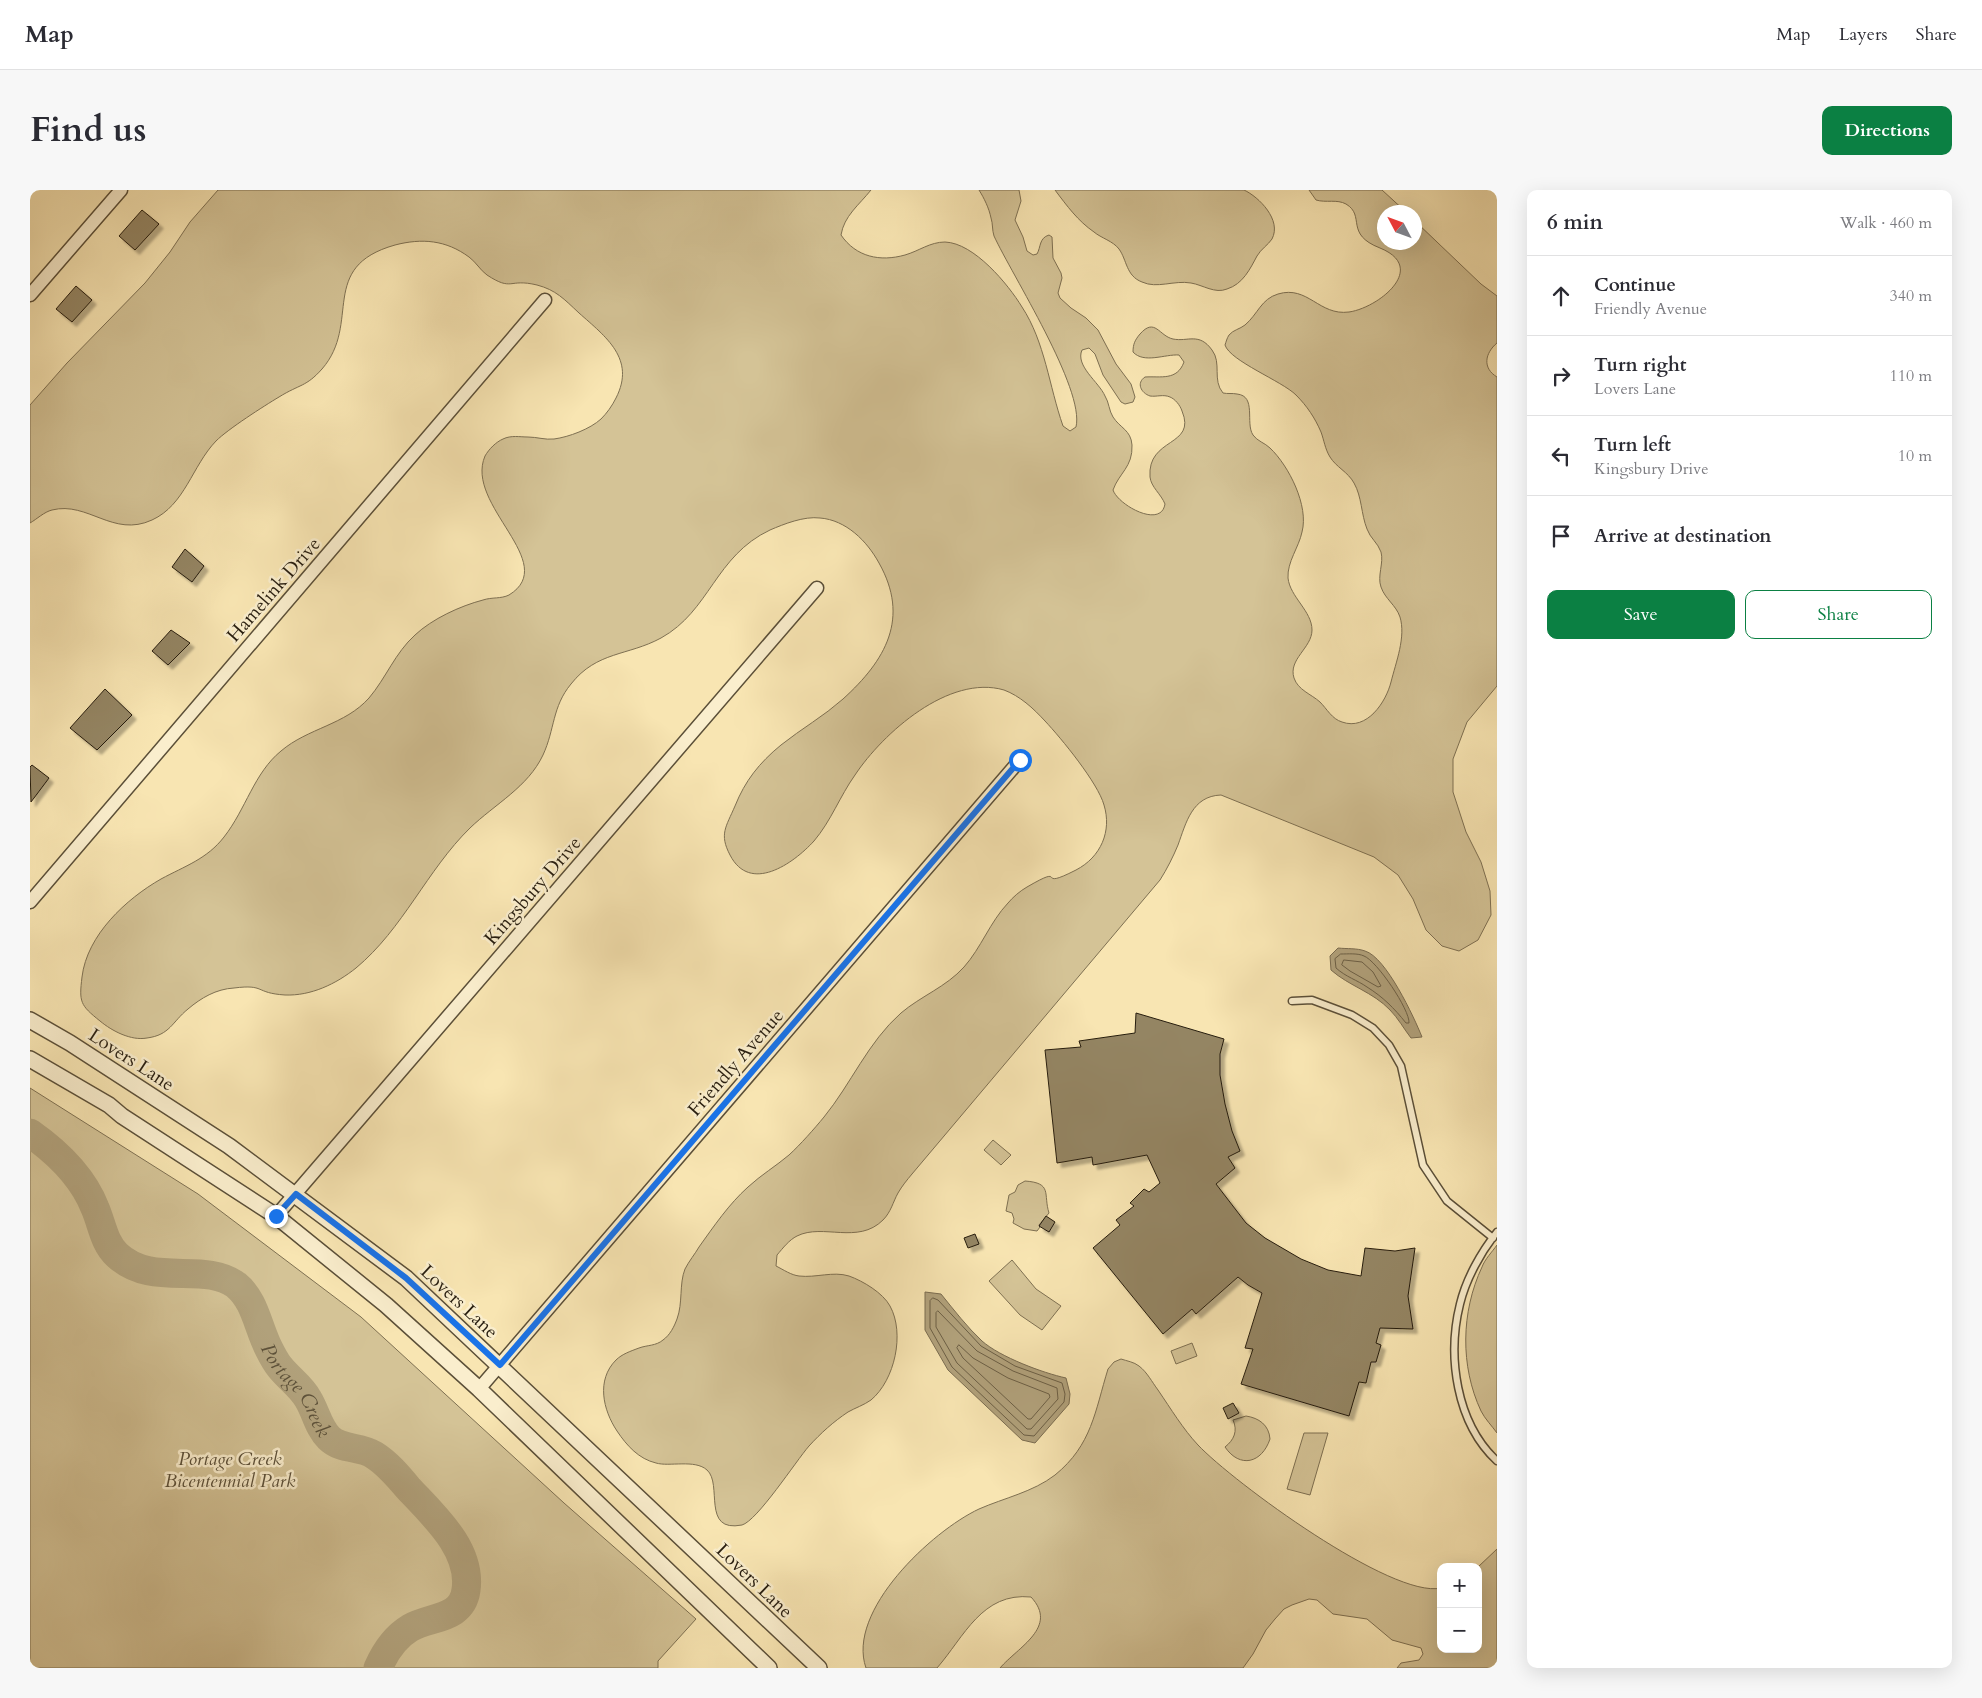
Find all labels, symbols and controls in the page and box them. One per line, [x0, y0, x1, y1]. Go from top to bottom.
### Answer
text: Map [25, 18, 74, 51]
text: Map [1776, 22, 1811, 47]
text: Layers [1839, 22, 1888, 47]
text: Share [1916, 22, 1957, 47]
text: Find us [30, 106, 146, 154]
button: Directions [1822, 106, 1952, 155]
north arrow [1377, 205, 1422, 250]
text: 6 min [1547, 208, 1603, 237]
text: Walk · 460 m [1840, 212, 1932, 234]
text: Continue [1594, 272, 1676, 298]
icon: ahead [1547, 282, 1575, 310]
text: 340 m [1890, 285, 1932, 307]
text: Friendly Avenue [1594, 298, 1707, 320]
text: Turn right [1594, 352, 1686, 378]
icon: right [1547, 362, 1575, 390]
text: 110 m [1890, 365, 1932, 387]
text: Lovers Lane [1594, 378, 1676, 400]
text: Turn left [1594, 432, 1671, 458]
icon: left [1547, 442, 1575, 470]
text: 10 m [1898, 445, 1932, 467]
text: Kingsbury Drive [1594, 458, 1708, 480]
icon: arrive [1547, 522, 1575, 550]
text: Arrive at destination [1594, 523, 1771, 549]
street label: Hamelink Drive [221, 532, 327, 648]
button: Save [1547, 590, 1735, 639]
button: Share [1745, 590, 1932, 639]
route start [1009, 749, 1032, 772]
street label: Kingsbury Drive [478, 831, 587, 950]
street label: Friendly Avenue [682, 1003, 790, 1122]
street label: Lovers Lane [83, 1022, 179, 1097]
route end [265, 1205, 288, 1228]
street label: Lovers Lane [415, 1259, 504, 1344]
water label: Portage Creek [254, 1339, 337, 1443]
park label: Portage Creek Bicentennial Park [165, 1446, 296, 1494]
street label: Lovers Lane [710, 1537, 798, 1624]
map controls [1437, 1563, 1482, 1653]
button: + [1437, 1563, 1482, 1608]
button: − [1437, 1608, 1482, 1653]

